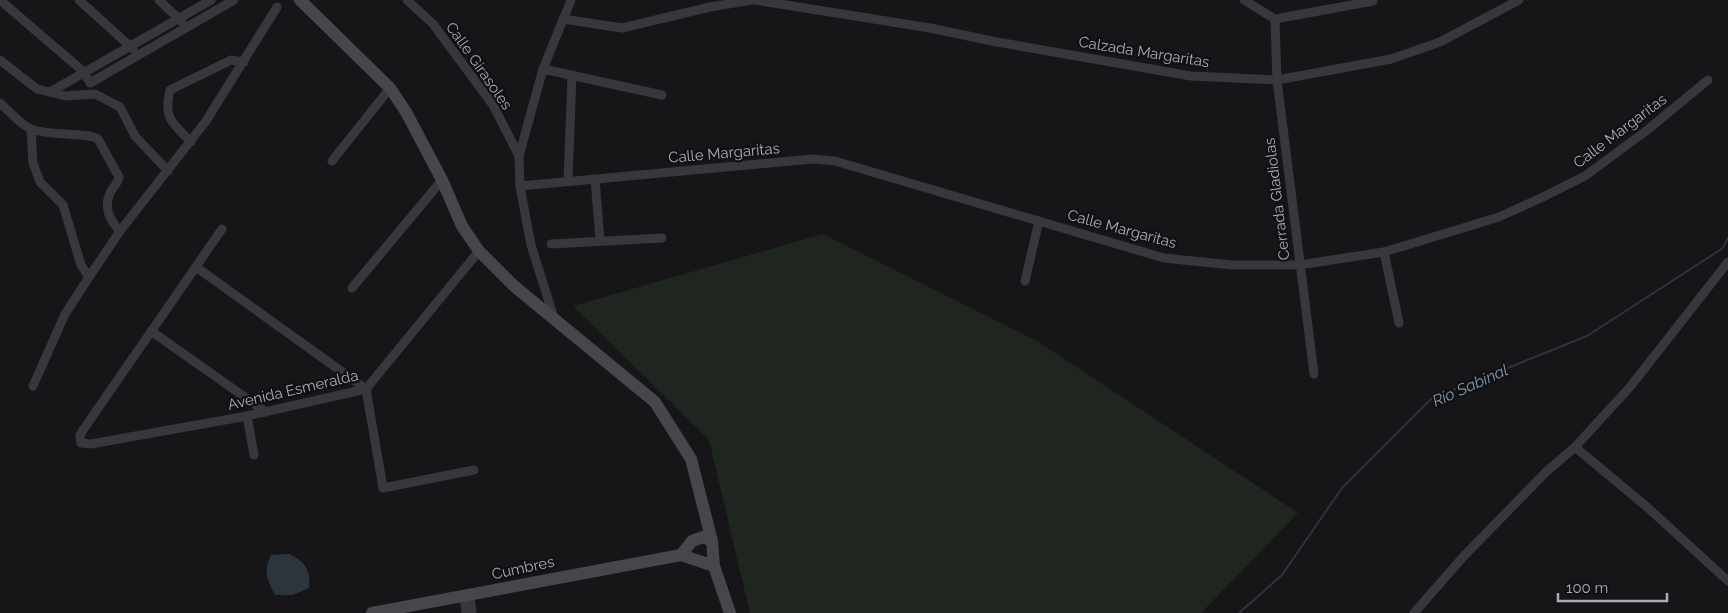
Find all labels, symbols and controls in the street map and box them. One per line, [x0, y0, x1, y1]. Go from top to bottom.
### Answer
street label: Calle Girasoles [442, 19, 516, 113]
street label: Calzada Margaritas [1077, 33, 1211, 71]
street label: Calle Margaritas [1570, 90, 1670, 172]
street label: Cerrada Gladiolas [1261, 137, 1293, 261]
street label: Calle Margaritas [667, 139, 781, 167]
street label: Calle Margaritas [1066, 206, 1178, 252]
water label: Río Sabinal [1429, 360, 1511, 411]
street label: Avenida Esmeralda [226, 366, 360, 414]
street label: Cumbres [490, 553, 556, 583]
scale bar [1558, 570, 1667, 602]
text: 100 m [1566, 579, 1608, 597]

